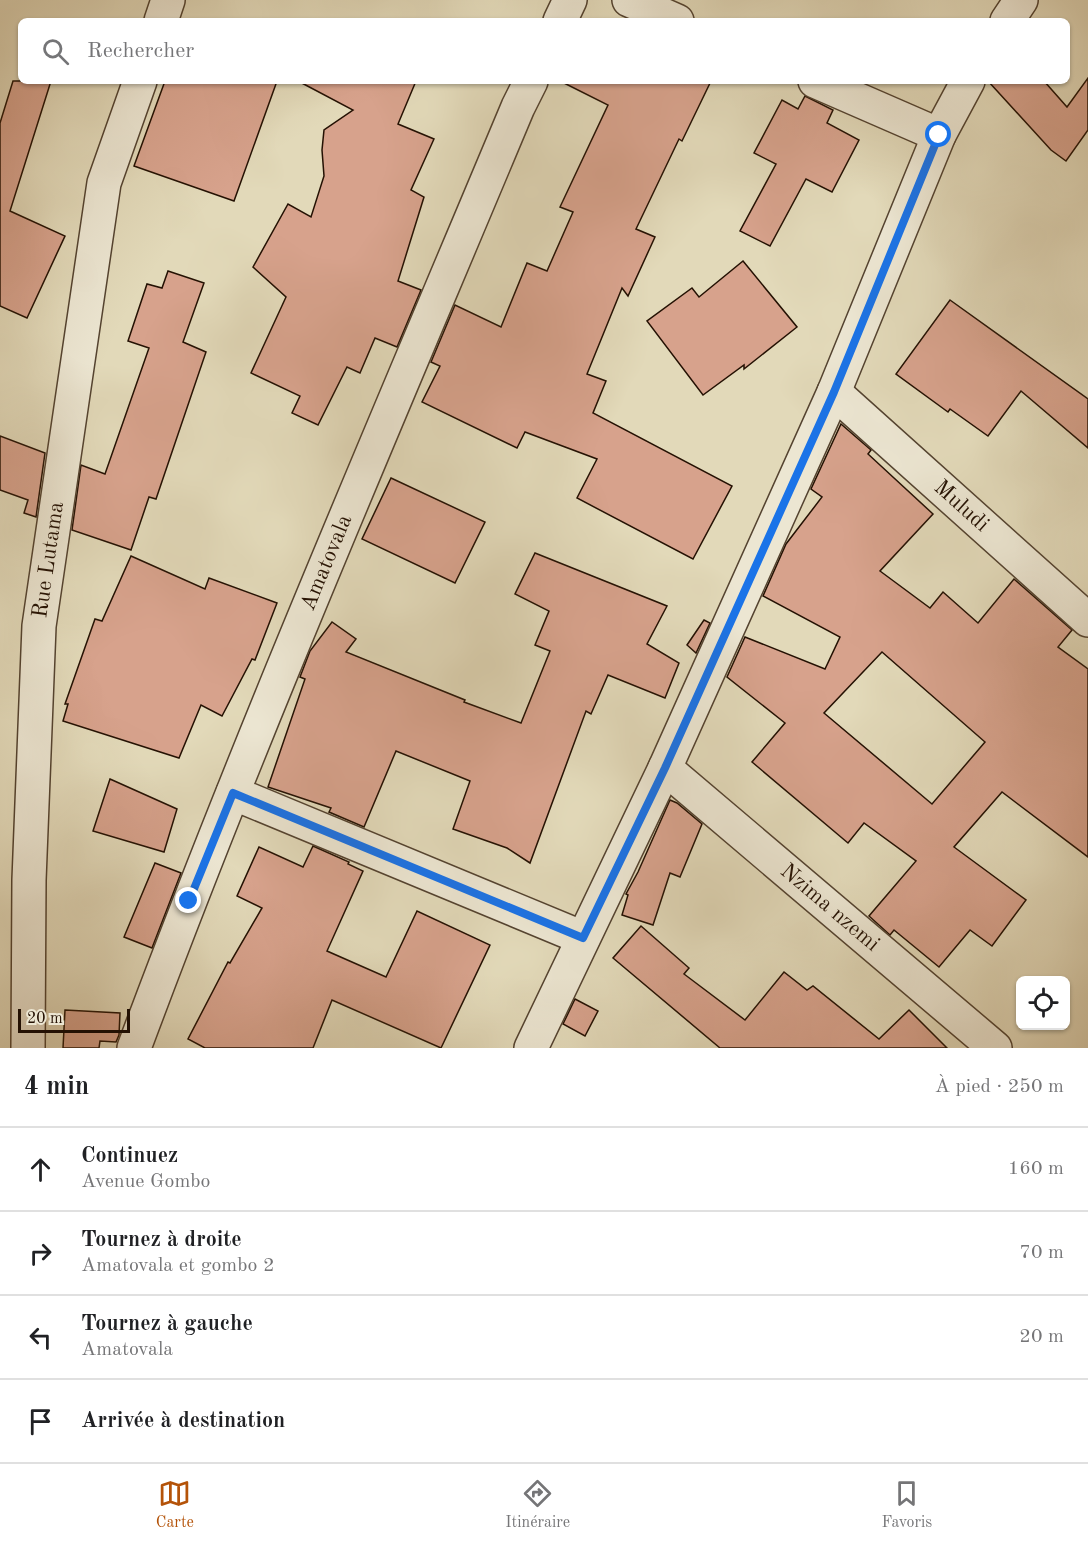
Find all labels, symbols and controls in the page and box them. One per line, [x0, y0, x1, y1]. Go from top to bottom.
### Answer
search box [18, 18, 1070, 84]
icon: search [39, 35, 72, 68]
text: Rechercher [87, 40, 194, 62]
route start [925, 121, 951, 147]
street label: Muludi [930, 476, 993, 536]
street label: Rue Lutama [29, 500, 68, 620]
street label: Amatovala [297, 512, 356, 614]
street label: Nzima nzemi [776, 860, 883, 956]
route end [175, 887, 201, 913]
map controls [1016, 976, 1070, 1030]
button: locate [1016, 976, 1070, 1030]
scale bar [18, 1006, 130, 1034]
text: 20 m [27, 1011, 63, 1027]
text: 4 min [24, 1074, 89, 1100]
text: À pied · 250 m [935, 1077, 1064, 1097]
text: Continuez [81, 1145, 178, 1167]
icon: ahead [24, 1153, 57, 1186]
text: 160 m [1008, 1159, 1064, 1179]
text: Avenue Gombo [81, 1172, 210, 1192]
text: Tournez à droite [81, 1229, 242, 1251]
icon: right [24, 1237, 57, 1270]
text: 70 m [1019, 1243, 1064, 1263]
text: Amatovala et gombo 2 [81, 1256, 275, 1276]
text: Tournez à gauche [81, 1313, 253, 1335]
icon: left [24, 1321, 57, 1354]
text: 20 m [1019, 1327, 1064, 1347]
text: Amatovala [81, 1340, 173, 1360]
icon: arrive [24, 1405, 57, 1438]
text: Arrivée à destination [81, 1410, 285, 1432]
tab: Carte [156, 1477, 194, 1533]
tab: Itinéraire [505, 1477, 570, 1533]
tab: Favoris [882, 1477, 932, 1533]

